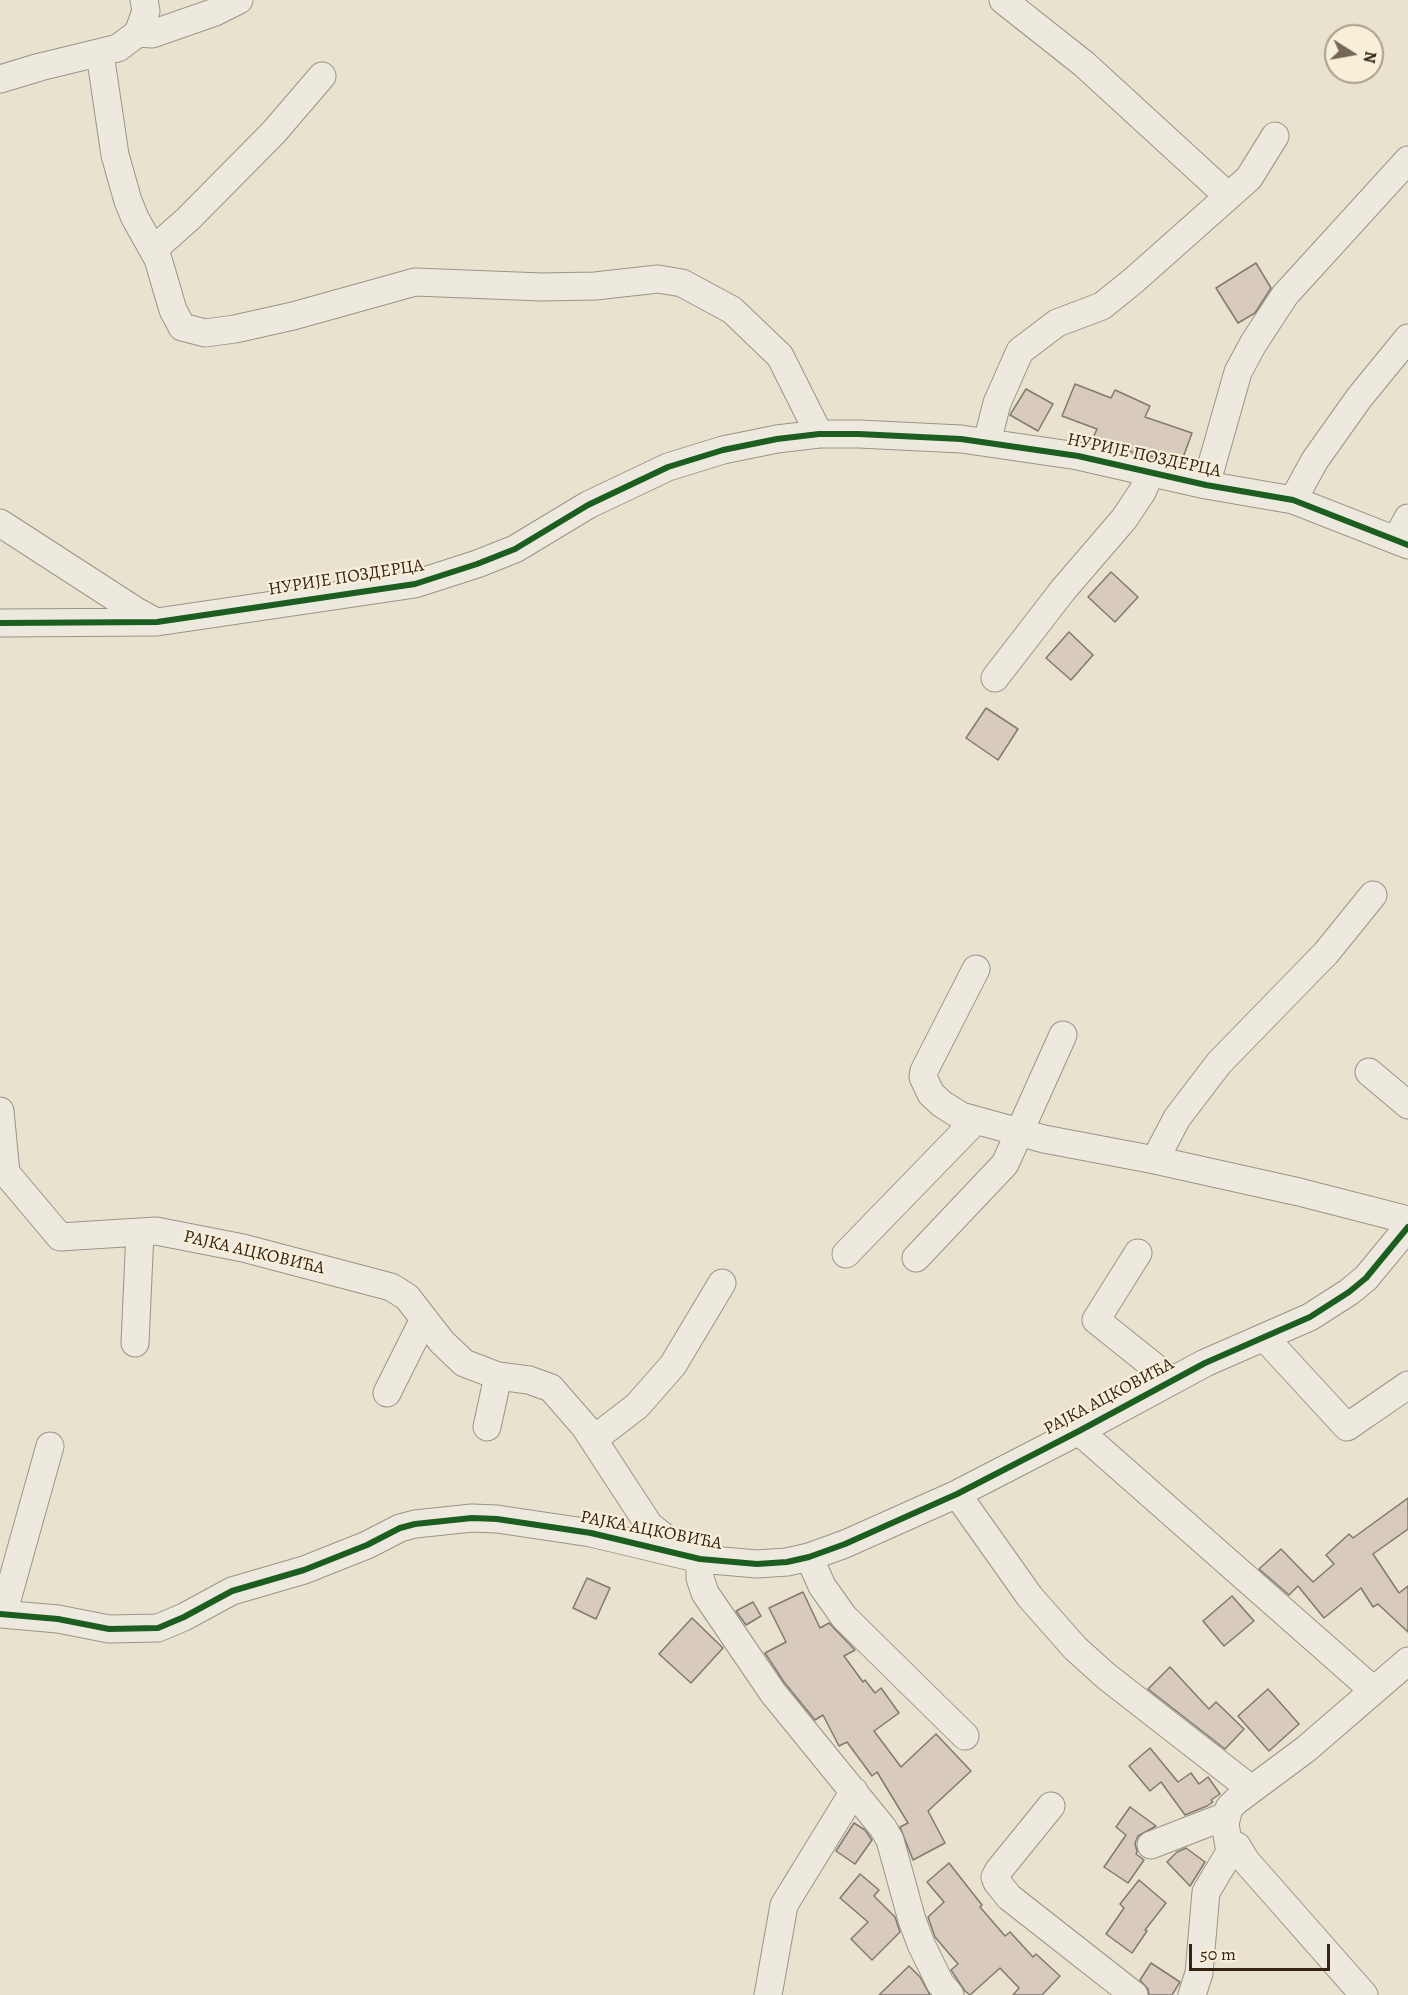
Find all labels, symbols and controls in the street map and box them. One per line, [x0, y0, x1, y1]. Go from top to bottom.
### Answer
north arrow [1324, 24, 1384, 84]
text: N [1358, 49, 1382, 65]
street label: НУРИЈЕ ПОЗДЕРЦА [1065, 429, 1223, 483]
street label: НУРИЈЕ ПОЗДЕРЦА [267, 555, 425, 601]
street label: РАЈКА АЦКОВИЋА [181, 1226, 327, 1280]
street label: РАЈКА АЦКОВИЋА [1040, 1354, 1178, 1440]
street label: РАЈКА АЦКОВИЋА [578, 1507, 724, 1555]
scale bar [1192, 1932, 1333, 1970]
text: 50 m [1200, 1942, 1236, 1966]

